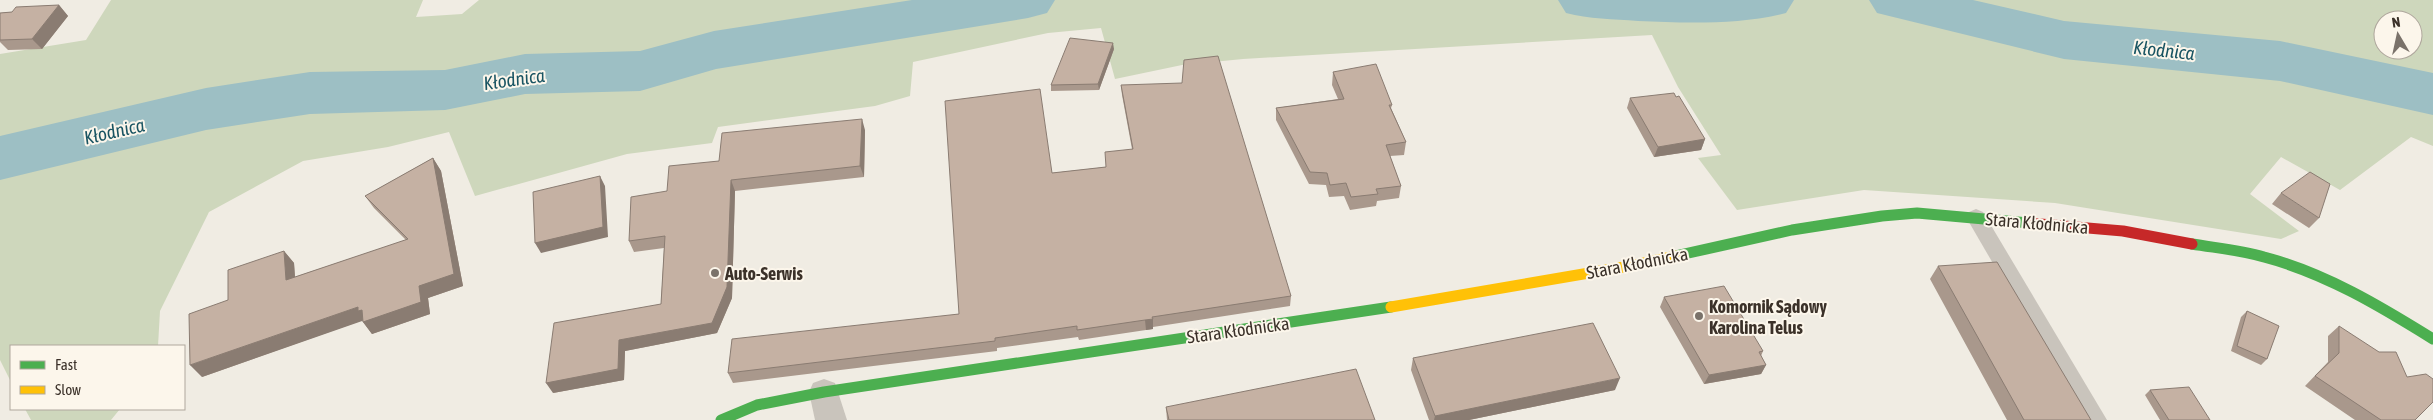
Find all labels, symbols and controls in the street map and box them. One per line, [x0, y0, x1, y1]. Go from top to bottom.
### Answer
north arrow [2373, 10, 2423, 60]
text: N [2391, 14, 2401, 31]
water label: Kłodnica [2132, 36, 2196, 64]
water label: Kłodnica [482, 64, 546, 94]
water label: Kłodnica [82, 113, 147, 149]
street label: Stara Kłodnicka [1985, 208, 2089, 238]
street label: Stara Kłodnicka [1584, 243, 1690, 283]
place label: Auto-Serwis [724, 263, 803, 284]
marker: Auto-Serwis [709, 267, 721, 279]
place label: Komornik Sądowy Karolina Telus [1709, 296, 1827, 338]
marker: Komornik Sądowy Karolina Telus [1693, 310, 1705, 322]
street label: Stara Kłodnicka [1185, 312, 1291, 348]
legend [10, 345, 185, 410]
text: Fast [55, 356, 77, 373]
text: Slow [55, 381, 81, 398]

